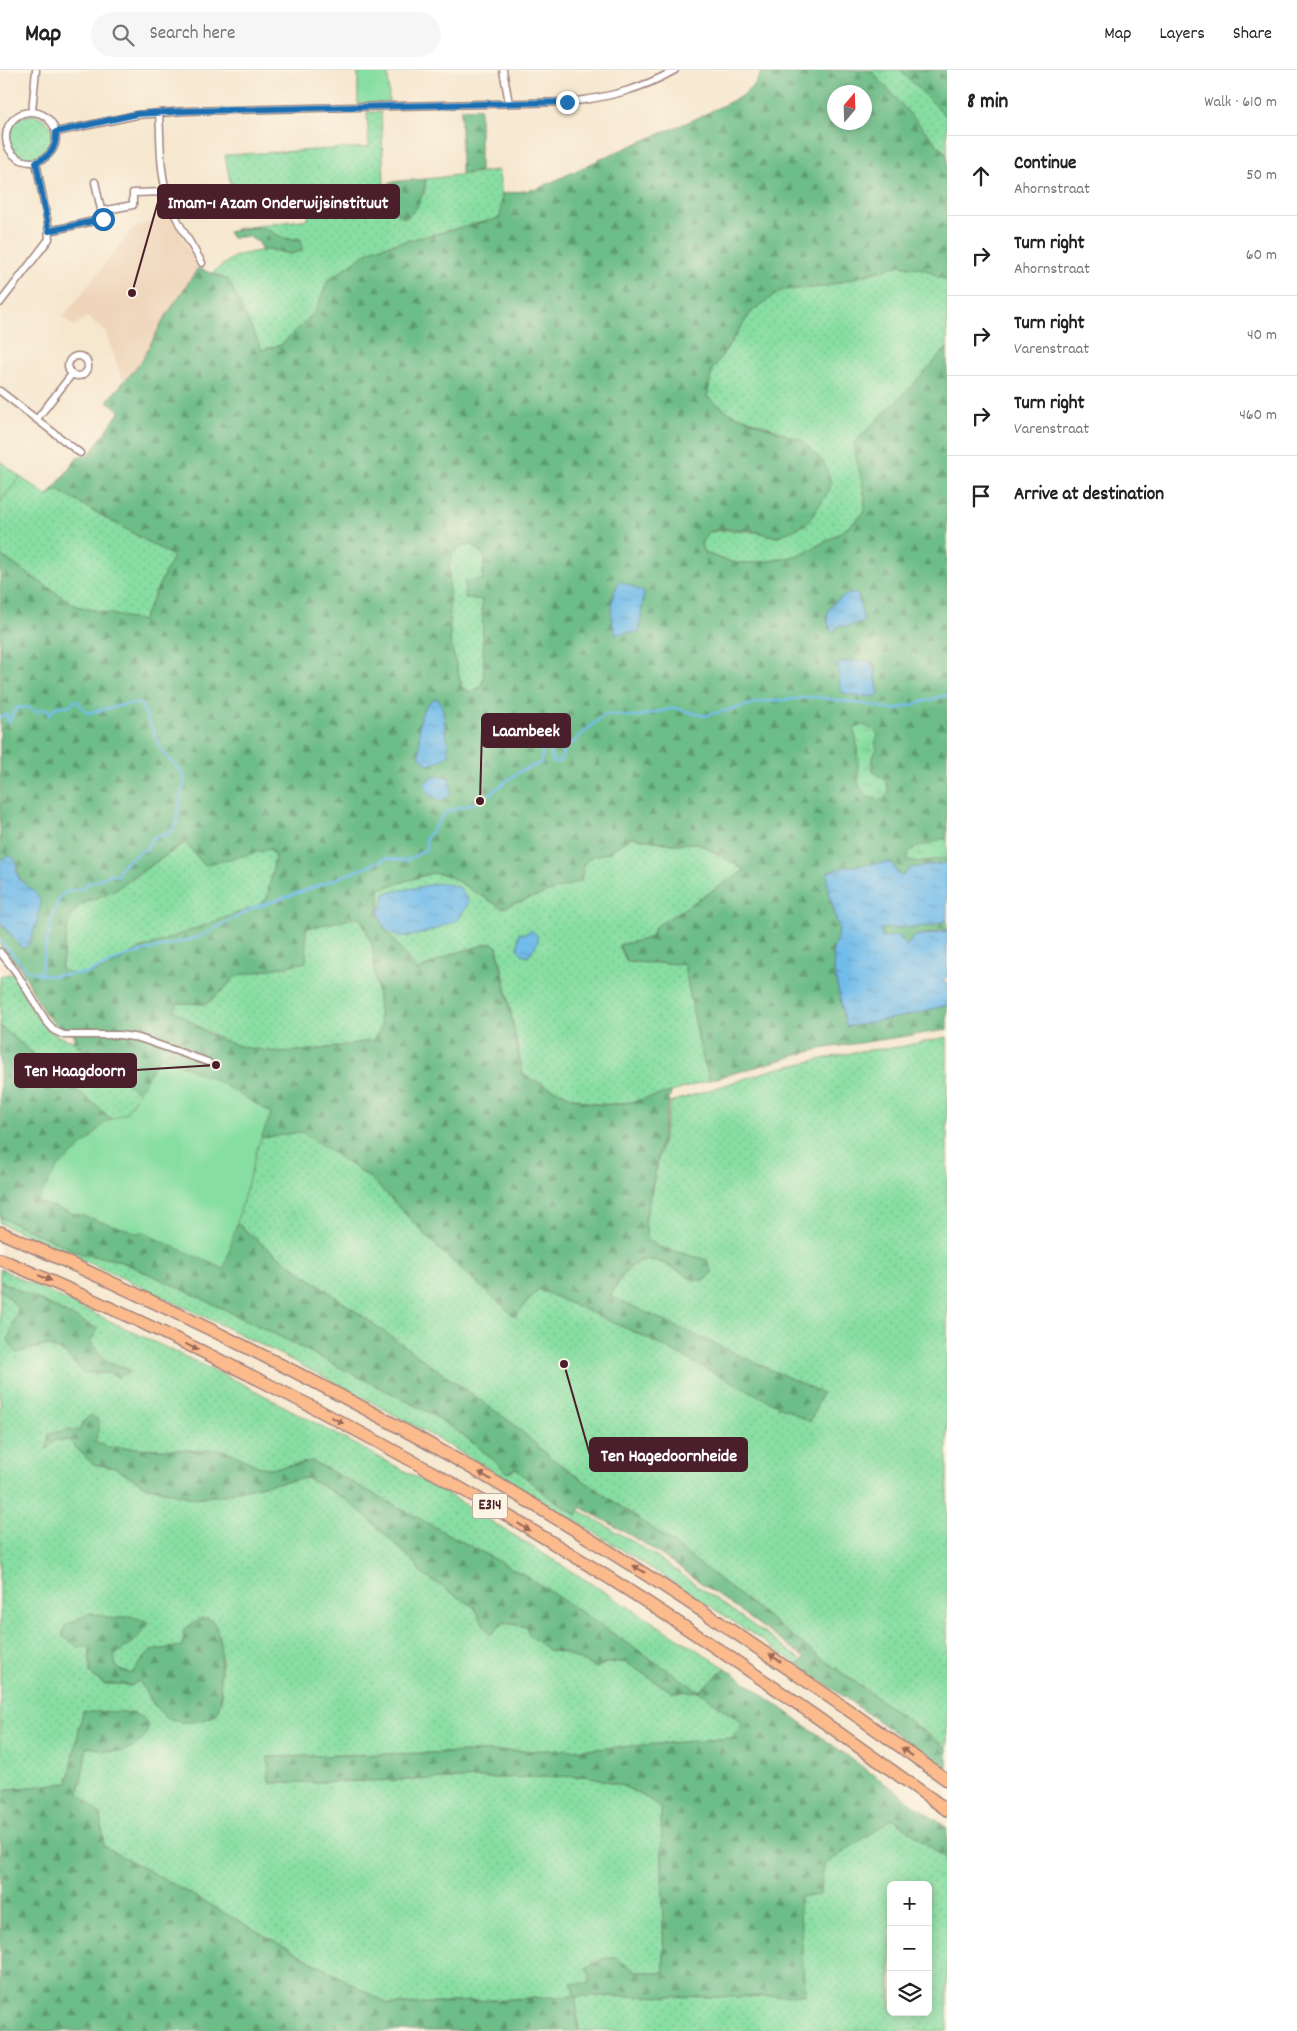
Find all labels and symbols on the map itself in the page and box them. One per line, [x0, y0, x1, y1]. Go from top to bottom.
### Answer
north arrow [827, 85, 872, 130]
route end [556, 91, 579, 114]
callout: Imam-ı Azam Onderwijsinstituut [158, 185, 399, 218]
text: Imam-ı Azam Onderwijsinstituut [168, 192, 389, 217]
route start [92, 208, 115, 231]
callout: Laambeek [482, 714, 570, 747]
text: Laambeek [492, 720, 560, 745]
callout: Ten Haagdoorn [15, 1054, 136, 1087]
text: Ten Haagdoorn [25, 1060, 126, 1085]
one-way arrow [38, 1274, 52, 1282]
one-way arrow [185, 1343, 199, 1351]
one-way arrow [330, 1416, 344, 1424]
callout: Ten Hagedoornheide [590, 1438, 747, 1471]
text: Ten Hagedoornheide [601, 1445, 737, 1470]
one-way arrow [478, 1471, 491, 1480]
road number: E314 [472, 1494, 508, 1518]
one-way arrow [517, 1522, 530, 1531]
one-way arrow [632, 1565, 645, 1574]
one-way arrow [768, 1654, 781, 1663]
one-way arrow [901, 1747, 914, 1757]

